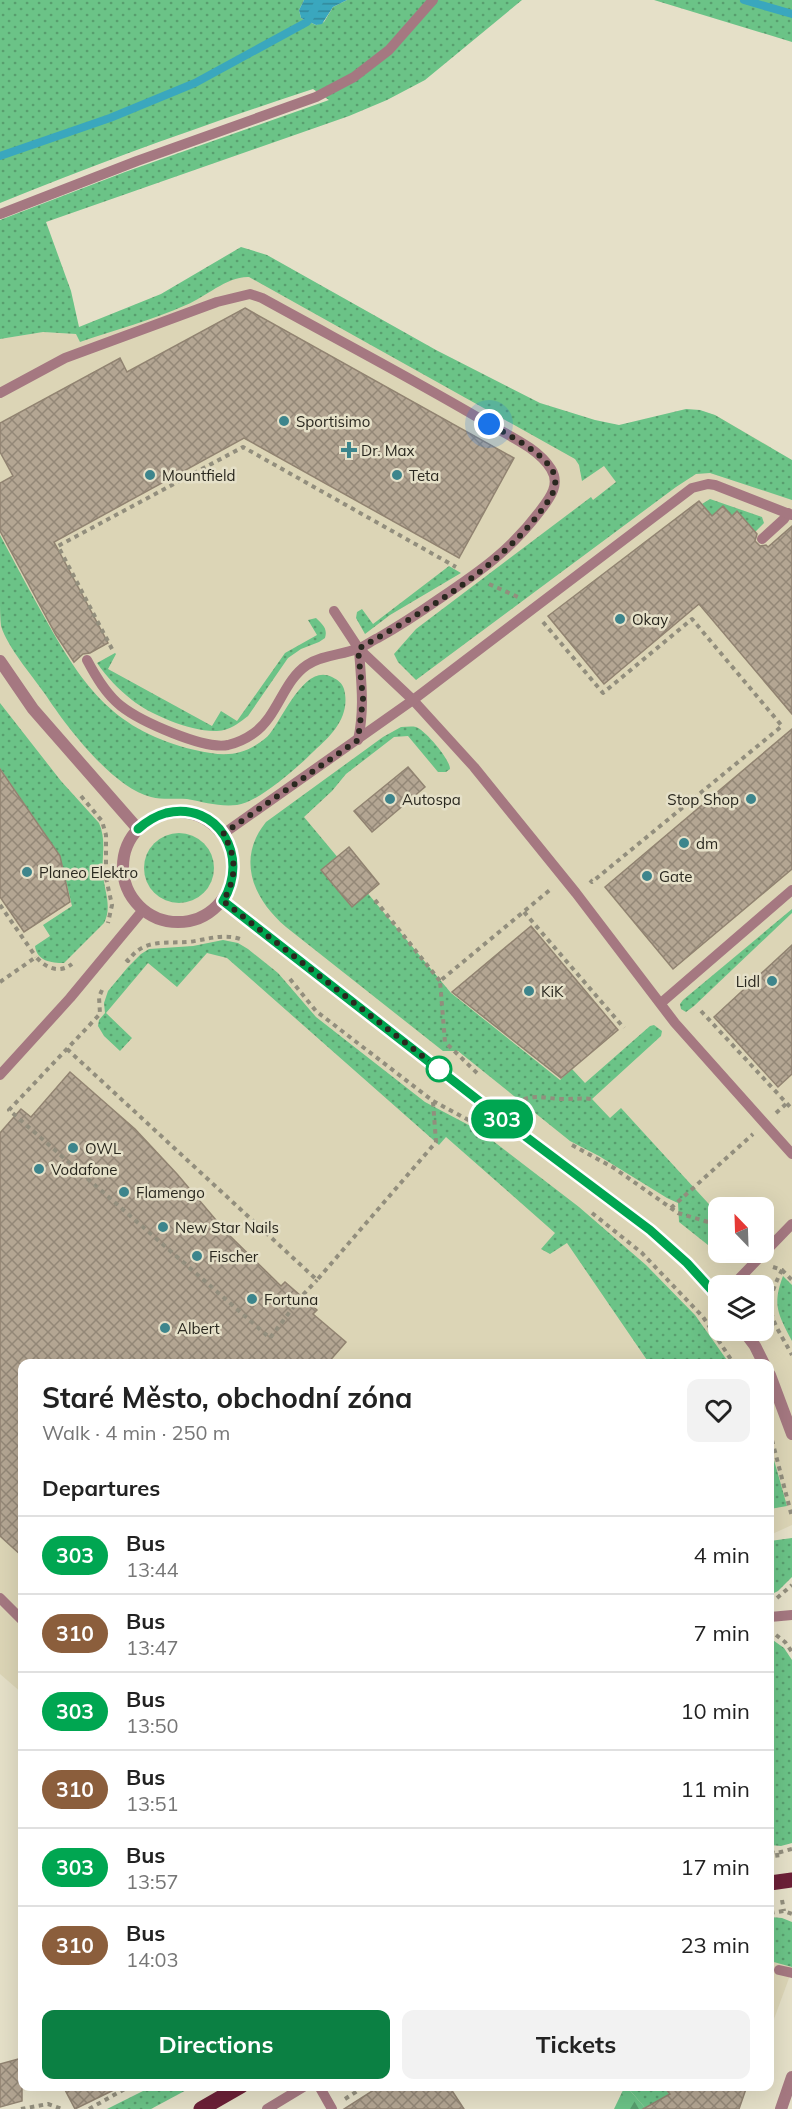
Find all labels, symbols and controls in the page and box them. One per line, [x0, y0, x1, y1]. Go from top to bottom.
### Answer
your location [474, 409, 504, 439]
place label: Sportisimo [296, 412, 370, 431]
marker: Sportisimo [277, 414, 291, 428]
place label: Dr. Max [361, 441, 415, 460]
marker: Dr. Max [342, 443, 356, 457]
place label: Mountfield [162, 466, 236, 485]
place label: Teta [409, 466, 439, 485]
marker: Mountfield [143, 468, 157, 482]
marker: Teta [390, 468, 404, 482]
place label: Okay [632, 610, 668, 629]
marker: Okay [613, 612, 627, 626]
place label: Autospa [402, 790, 461, 809]
place label: Stop Shop [667, 790, 739, 809]
marker: Autospa [383, 792, 397, 806]
marker: Stop Shop [744, 792, 758, 806]
place label: dm [696, 834, 718, 853]
marker: dm [677, 836, 691, 850]
place label: Planeo Elektro [39, 863, 138, 882]
marker: Planeo Elektro [20, 865, 34, 879]
place label: Gate [659, 867, 692, 886]
marker: Gate [640, 869, 654, 883]
place label: Lidl [736, 972, 760, 991]
marker: Lidl [765, 974, 779, 988]
place label: KiK [541, 982, 564, 1001]
marker: KiK [522, 984, 536, 998]
unlabelled marker [426, 1056, 452, 1082]
line badge: 303 [468, 1100, 536, 1138]
text: 303 [483, 1106, 521, 1132]
place label: OWL [85, 1139, 121, 1158]
marker: OWL [66, 1141, 80, 1155]
place label: Vodafone [51, 1160, 118, 1179]
marker: Vodafone [32, 1162, 46, 1176]
place label: Flamengo [136, 1183, 205, 1202]
marker: Flamengo [117, 1185, 131, 1199]
north arrow [708, 1197, 774, 1263]
map controls [708, 1197, 774, 1341]
place label: New Star Nails [175, 1218, 279, 1237]
marker: New Star Nails [156, 1220, 170, 1234]
place label: Fischer [209, 1247, 259, 1266]
marker: Fischer [190, 1249, 204, 1263]
button: layers [708, 1275, 774, 1341]
place label: Fortuna [264, 1290, 318, 1309]
marker: Fortuna [245, 1292, 259, 1306]
place label: Albert [177, 1319, 220, 1338]
marker: Albert [158, 1321, 172, 1335]
button: heart [687, 1379, 750, 1442]
text: Staré Město, obchodní zóna [42, 1380, 412, 1415]
text: Walk · 4 min · 250 m [42, 1420, 230, 1445]
text: Departures [42, 1474, 160, 1502]
text: Bus [126, 1529, 165, 1557]
text: 4 min [694, 1541, 750, 1569]
text: 303 [56, 1542, 94, 1568]
text: 13:44 [126, 1557, 179, 1582]
text: Bus [126, 1607, 165, 1635]
text: 7 min [694, 1619, 750, 1647]
text: 310 [56, 1620, 94, 1646]
text: 13:47 [126, 1635, 179, 1660]
text: Bus [126, 1685, 165, 1713]
text: 10 min [680, 1697, 750, 1725]
text: 303 [56, 1698, 94, 1724]
text: 13:50 [126, 1713, 179, 1738]
text: Bus [126, 1763, 165, 1791]
text: 11 min [680, 1775, 750, 1803]
text: 310 [56, 1776, 94, 1802]
text: 13:51 [126, 1791, 179, 1816]
text: Bus [126, 1841, 165, 1869]
text: 17 min [680, 1853, 750, 1881]
text: 303 [56, 1854, 94, 1880]
text: 13:57 [126, 1869, 179, 1894]
text: Bus [126, 1919, 165, 1947]
text: 23 min [680, 1931, 750, 1959]
text: 310 [56, 1932, 94, 1958]
text: 14:03 [126, 1947, 179, 1972]
button: Directions [42, 2010, 390, 2079]
button: Tickets [402, 2010, 750, 2079]

